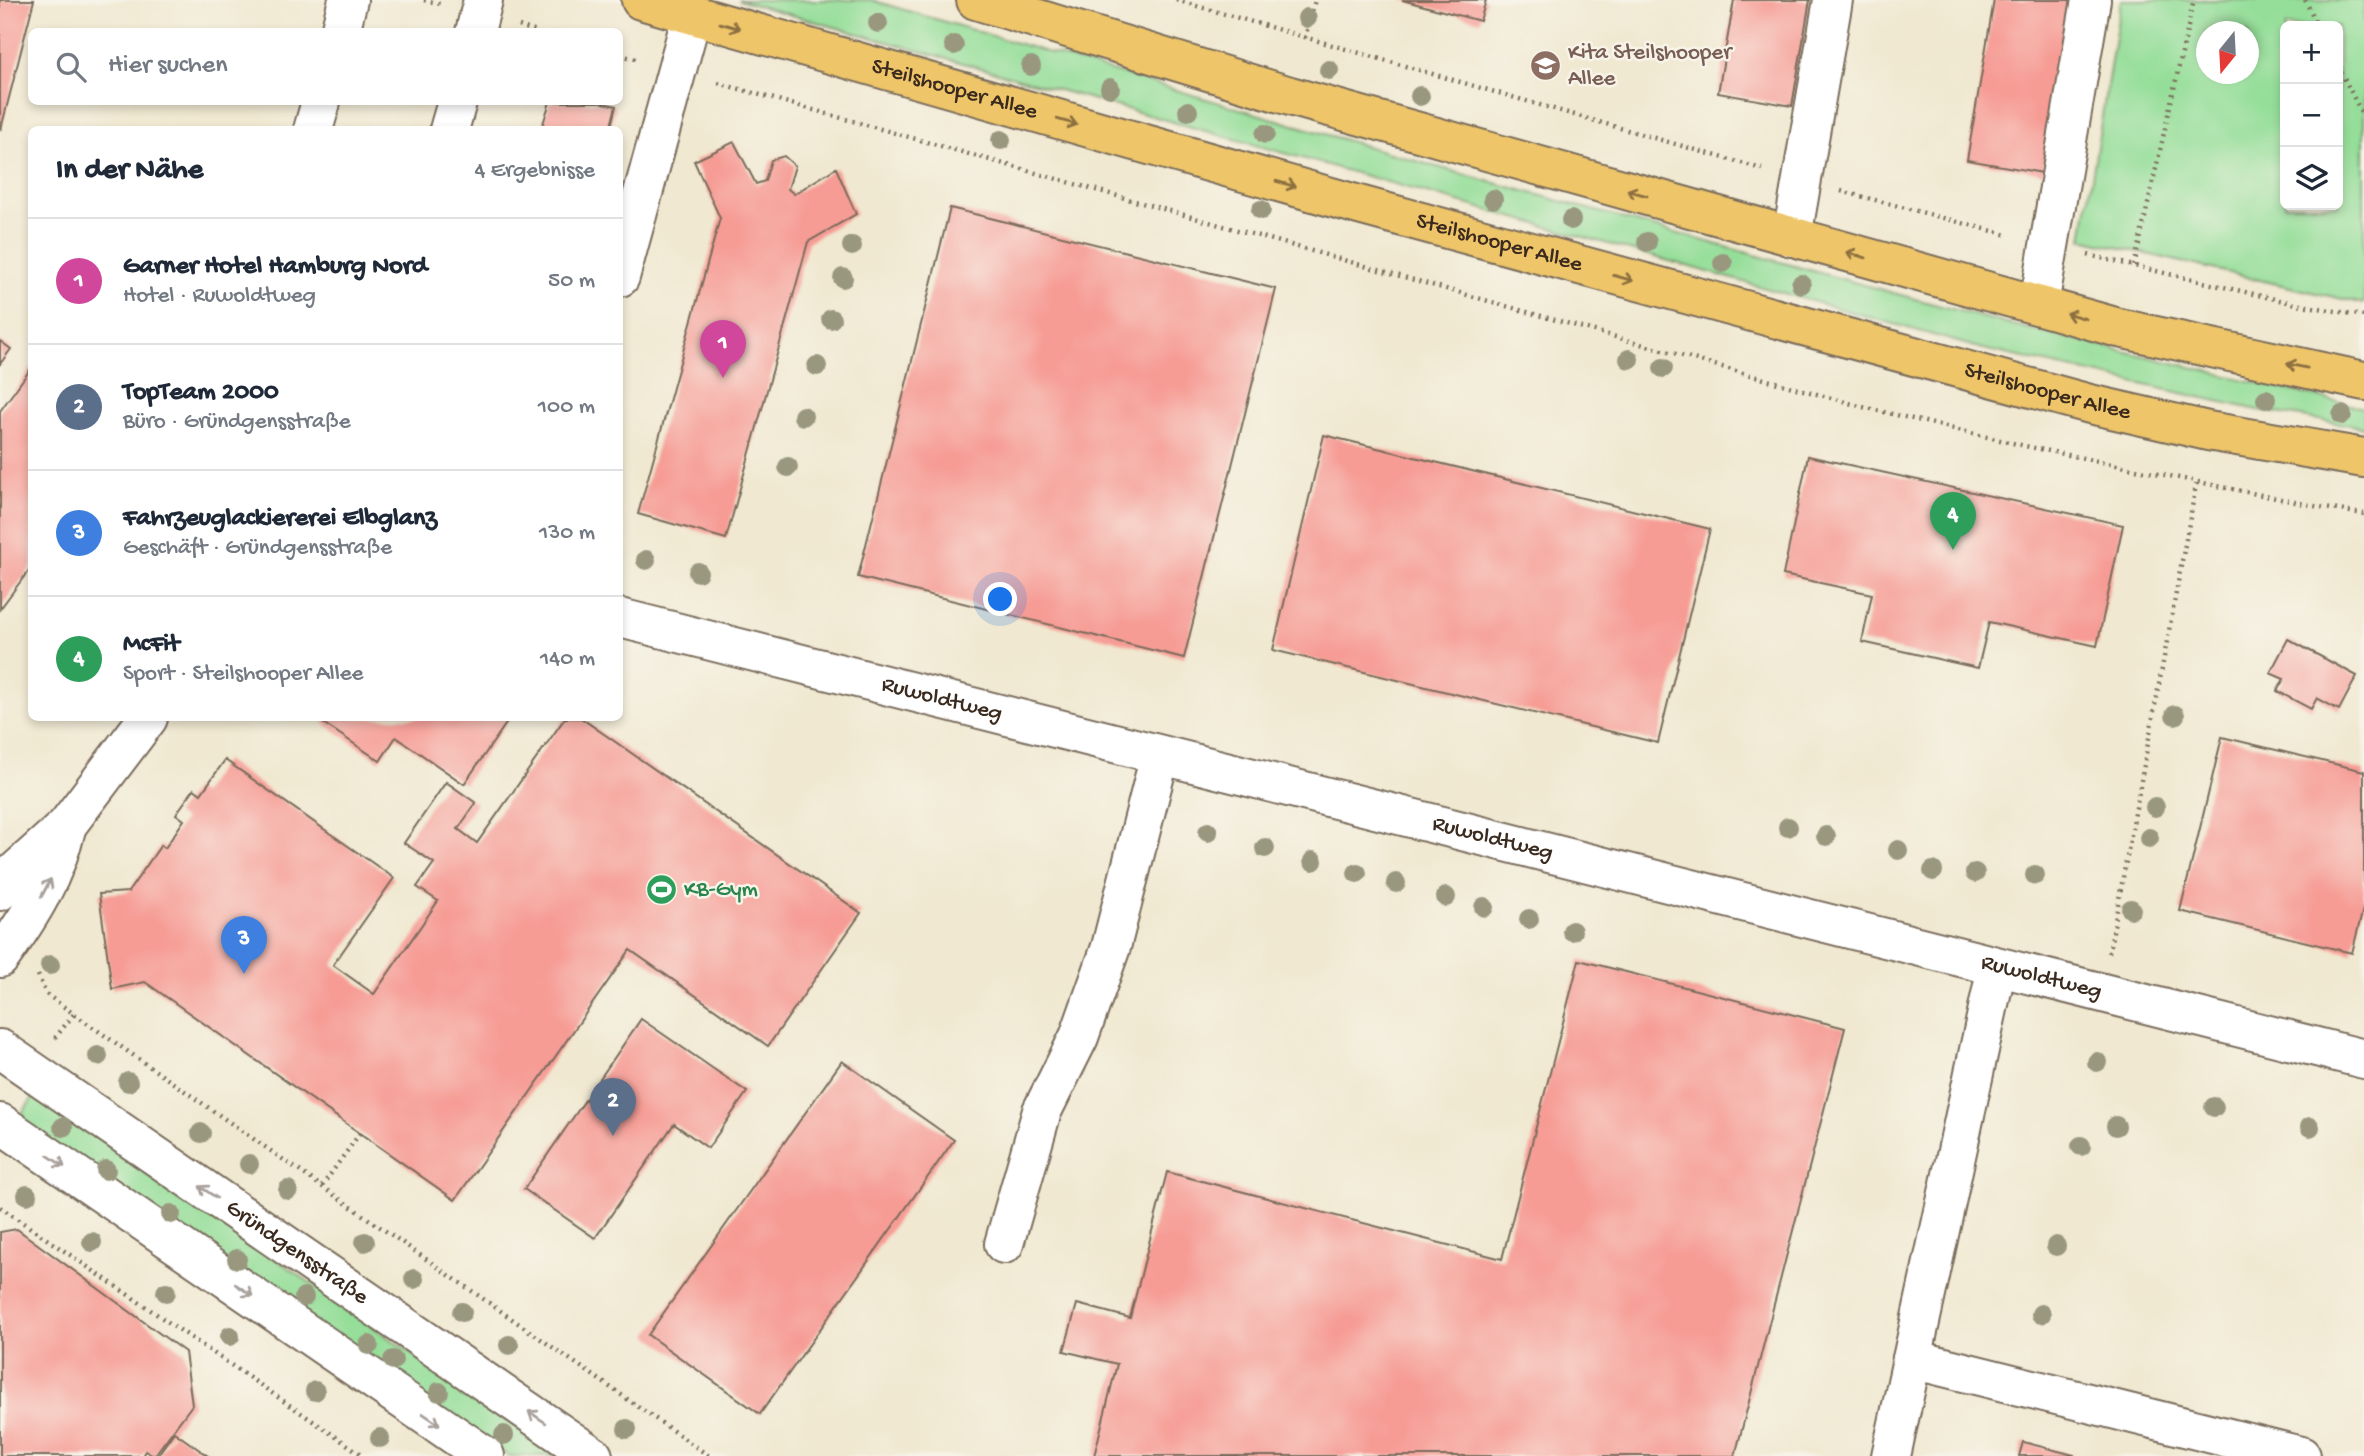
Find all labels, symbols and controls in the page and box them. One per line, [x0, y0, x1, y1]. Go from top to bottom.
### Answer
one-way arrow [719, 20, 741, 33]
north arrow [2196, 21, 2259, 84]
map controls [2280, 21, 2343, 210]
button: + [2280, 21, 2343, 84]
search box [28, 28, 623, 105]
place label: Kita Steilshooper Allee [1568, 40, 1733, 93]
icon: search [52, 48, 90, 86]
school or university icon: Kita Steilshooper Allee [1528, 49, 1562, 83]
text: Hier suchen [108, 51, 228, 82]
street label: Steilshooper Allee [869, 53, 1041, 126]
button: − [2280, 84, 2343, 147]
one-way arrow [1055, 117, 1077, 130]
button: layers [2280, 147, 2343, 210]
text: In der Nähe [56, 154, 203, 189]
text: 4 Ergebnisse [474, 158, 595, 185]
one-way arrow [1274, 178, 1296, 191]
one-way arrow [1627, 186, 1649, 199]
street label: Steilshooper Allee [1413, 208, 1586, 279]
one-way arrow [1846, 247, 1868, 260]
text: Garner Hotel Hamburg Nord [123, 252, 427, 283]
text: 1 [74, 268, 84, 295]
text: 50 m [548, 268, 595, 295]
one-way arrow [1611, 272, 1633, 285]
text: Hotel · Ruwoldtweg [123, 283, 316, 310]
one-way arrow [2065, 309, 2087, 322]
pin: 1 [700, 320, 746, 378]
street label: Steilshooper Allee [1961, 357, 2134, 427]
one-way arrow [2286, 359, 2309, 373]
text: TopTeam 2000 [123, 378, 279, 409]
text: 2 [73, 394, 85, 421]
text: 100 m [538, 394, 595, 421]
text: Büro · Gründgensstraße [123, 409, 351, 436]
pin: 4 [1930, 492, 1976, 550]
text: Fahrzeuglackiererei Elbglanz [123, 504, 437, 535]
text: 3 [73, 520, 85, 547]
text: 130 m [539, 520, 595, 547]
text: Geschäft · Gründgensstraße [123, 535, 392, 562]
your location [983, 582, 1017, 616]
text: McFit [123, 630, 179, 661]
text: 4 [74, 646, 84, 673]
text: 140 m [540, 646, 595, 673]
text: Sport · Steilshooper Allee [123, 661, 363, 688]
street label: Ruwoldtweg [879, 671, 1005, 728]
street label: Ruwoldtweg [1429, 810, 1556, 867]
sports icon: KB-Gym [644, 873, 678, 907]
place label: KB-Gym [684, 877, 758, 904]
one-way arrow [40, 878, 53, 899]
pin: 3 [221, 916, 267, 974]
street label: Ruwoldtweg [1978, 949, 2104, 1006]
pin: 2 [590, 1078, 636, 1136]
one-way arrow [46, 1154, 65, 1169]
one-way arrow [199, 1185, 218, 1199]
street label: Gründgensstraße [220, 1194, 374, 1312]
one-way arrow [234, 1283, 253, 1297]
one-way arrow [528, 1410, 547, 1424]
one-way arrow [421, 1412, 441, 1426]

